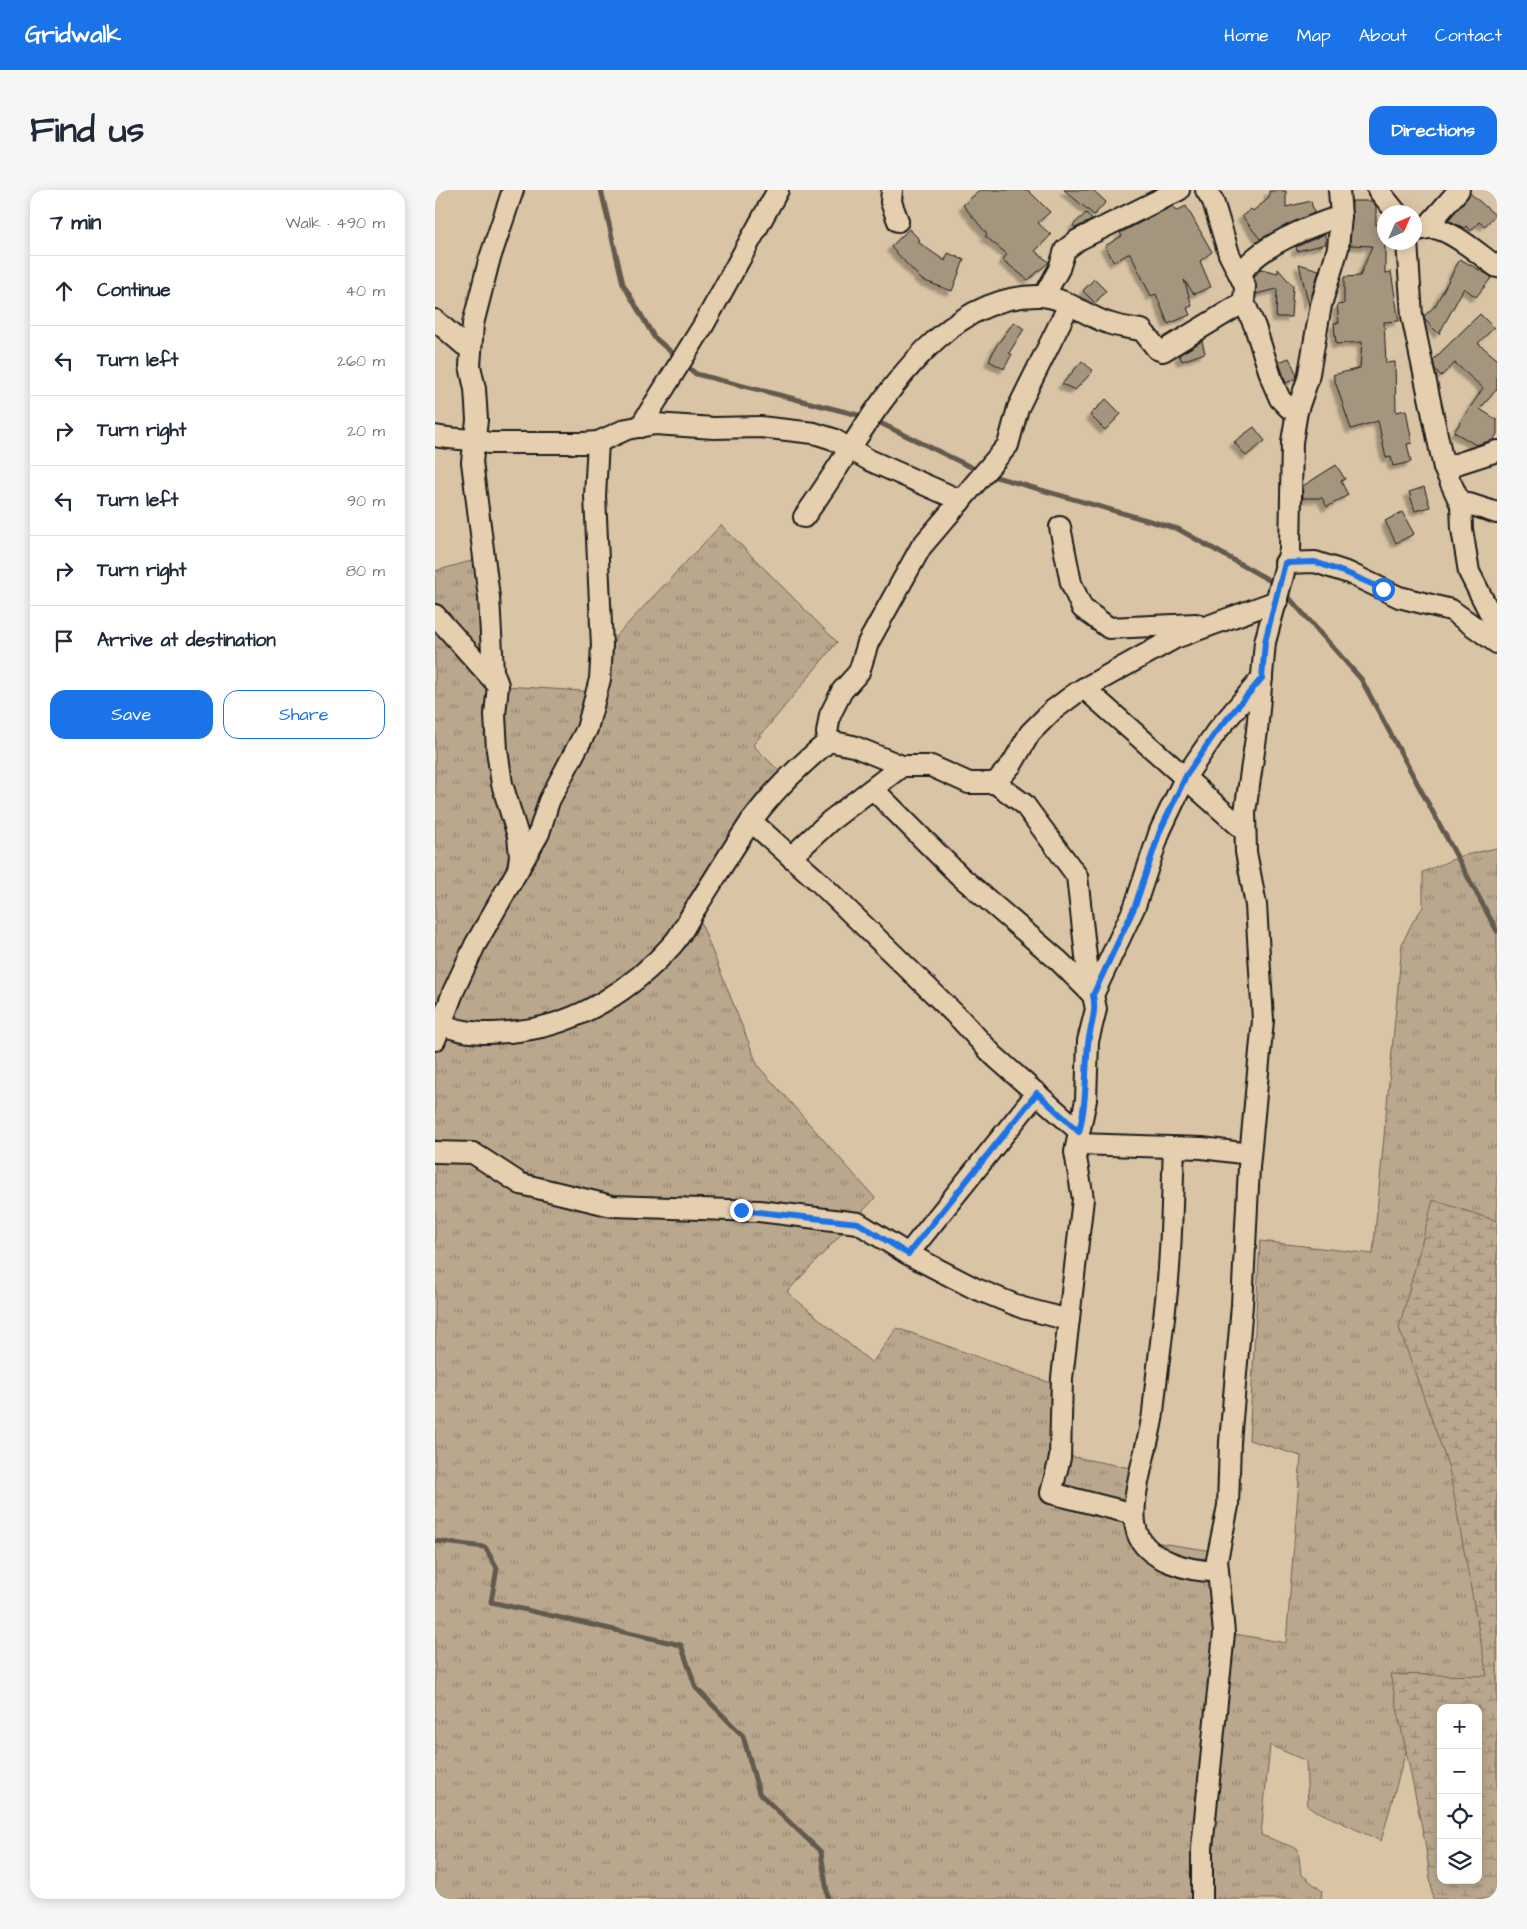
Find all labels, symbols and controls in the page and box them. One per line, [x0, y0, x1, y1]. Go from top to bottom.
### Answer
text: Gridwalk [25, 18, 121, 52]
text: Home [1224, 23, 1269, 48]
text: Map [1297, 23, 1331, 48]
text: About [1359, 23, 1407, 48]
text: Contact [1435, 23, 1502, 48]
text: Find us [30, 106, 144, 155]
button: Directions [1369, 106, 1497, 155]
north arrow [1377, 205, 1422, 250]
text: 7 min [50, 208, 101, 237]
text: Walk · 490 m [285, 212, 385, 234]
icon: ahead [50, 277, 78, 305]
text: Continue [97, 277, 171, 304]
text: 40 m [345, 280, 385, 302]
icon: left [50, 347, 78, 375]
text: Turn left [97, 347, 178, 374]
text: 260 m [337, 350, 385, 372]
icon: right [50, 417, 78, 445]
text: Turn right [97, 417, 186, 444]
text: 20 m [347, 420, 385, 442]
icon: left [50, 487, 78, 515]
text: Turn left [97, 487, 178, 514]
text: 90 m [347, 490, 385, 512]
icon: right [50, 557, 78, 585]
text: Turn right [97, 557, 186, 584]
text: 80 m [346, 560, 385, 582]
route start [1372, 578, 1395, 601]
icon: arrive [50, 627, 78, 655]
text: Arrive at destination [97, 627, 276, 654]
button: Save [50, 690, 213, 739]
button: Share [223, 690, 385, 739]
route end [730, 1199, 753, 1222]
map controls [1437, 1704, 1482, 1884]
button: + [1437, 1704, 1482, 1749]
button: − [1437, 1749, 1482, 1794]
button: locate [1437, 1794, 1482, 1839]
button: layers [1437, 1839, 1482, 1884]

